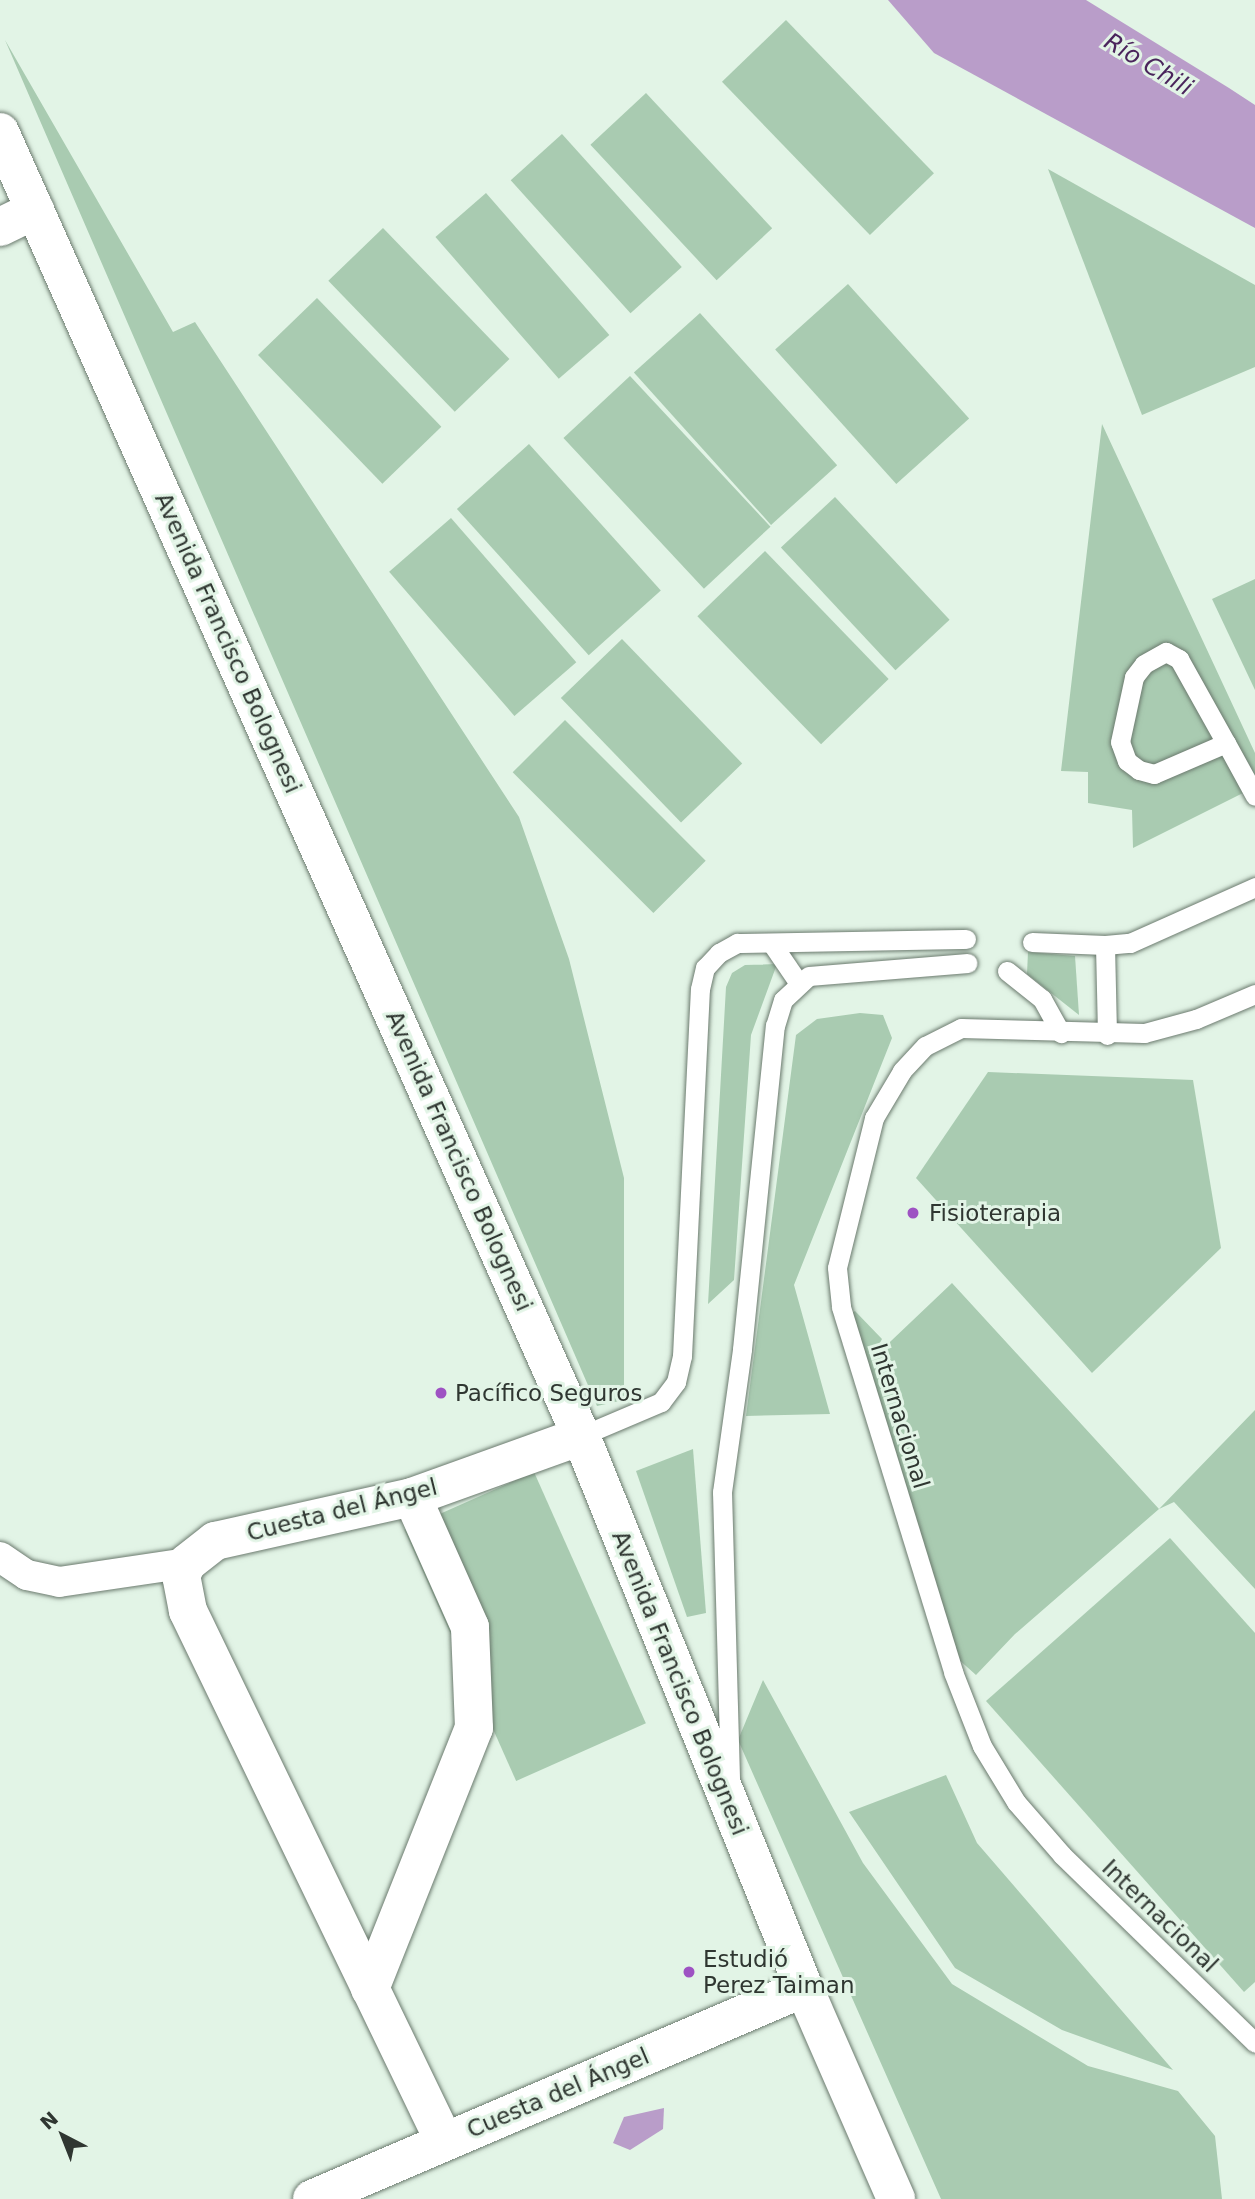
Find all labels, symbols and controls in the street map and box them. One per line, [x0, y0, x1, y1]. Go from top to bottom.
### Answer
water label: Río Chili [1099, 28, 1197, 102]
street label: Avenida Francisco Bolognesi [149, 489, 307, 797]
street label: Avenida Francisco Bolognesi [380, 1007, 538, 1315]
place label: Fisioterapia [929, 1199, 1061, 1227]
marker: Fisioterapia [903, 1203, 923, 1223]
street label: Internacional [865, 1340, 935, 1492]
place label: Pacífico Seguros [455, 1379, 642, 1407]
marker: Pacífico Seguros [433, 1385, 449, 1401]
street label: Cuesta del Ángel [244, 1473, 440, 1547]
street label: Avenida Francisco Bolognesi [606, 1527, 754, 1839]
street label: Internacional [1096, 1854, 1224, 1978]
place label: Estudió Perez Taiman [703, 1945, 854, 1999]
marker: Estudió Perez Taiman [681, 1964, 697, 1980]
street label: Cuesta del Ángel [463, 2042, 653, 2144]
north arrow [28, 2101, 98, 2171]
text: N [36, 2107, 62, 2134]

